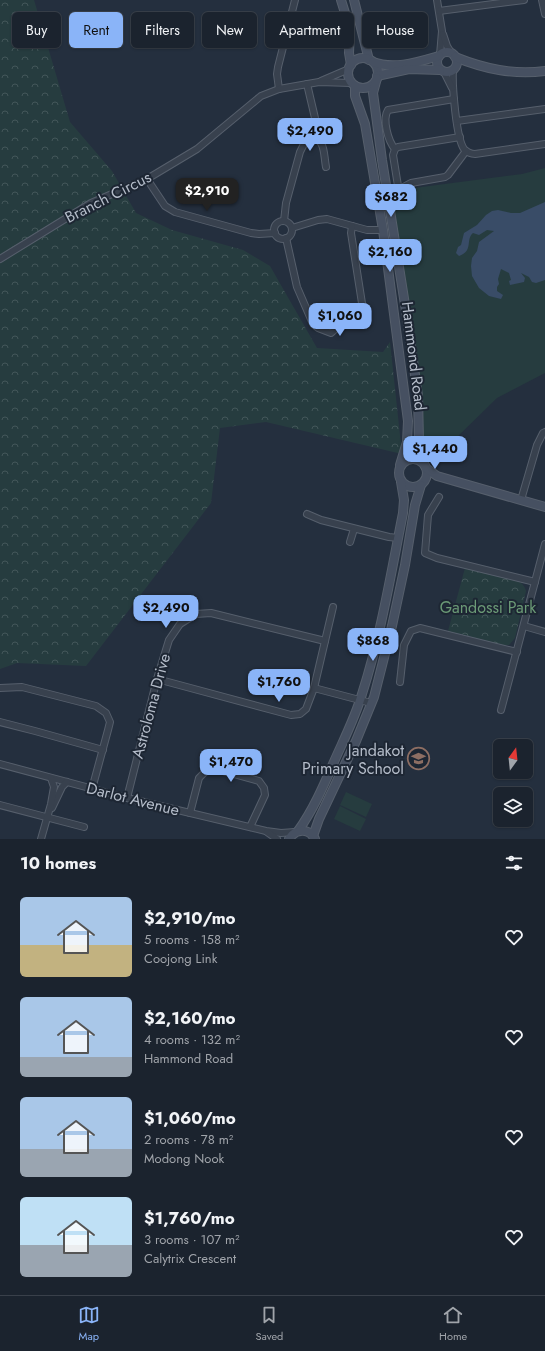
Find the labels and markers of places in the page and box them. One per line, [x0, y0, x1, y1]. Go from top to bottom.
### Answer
pin: $2,490 [277, 118, 343, 152]
pin: $2,910 [174, 178, 240, 212]
pin: $682 [367, 184, 415, 218]
pin: $2,160 [357, 239, 423, 273]
pin: $1,060 [307, 303, 373, 337]
pin: $1,440 [402, 436, 468, 470]
pin: $2,490 [133, 595, 199, 629]
pin: $868 [349, 628, 397, 662]
pin: $1,760 [246, 669, 312, 703]
place label: Jandakot Primary School [302, 739, 404, 780]
school or university icon: Jandakot Primary School [406, 746, 432, 772]
pin: $1,470 [198, 749, 264, 783]

